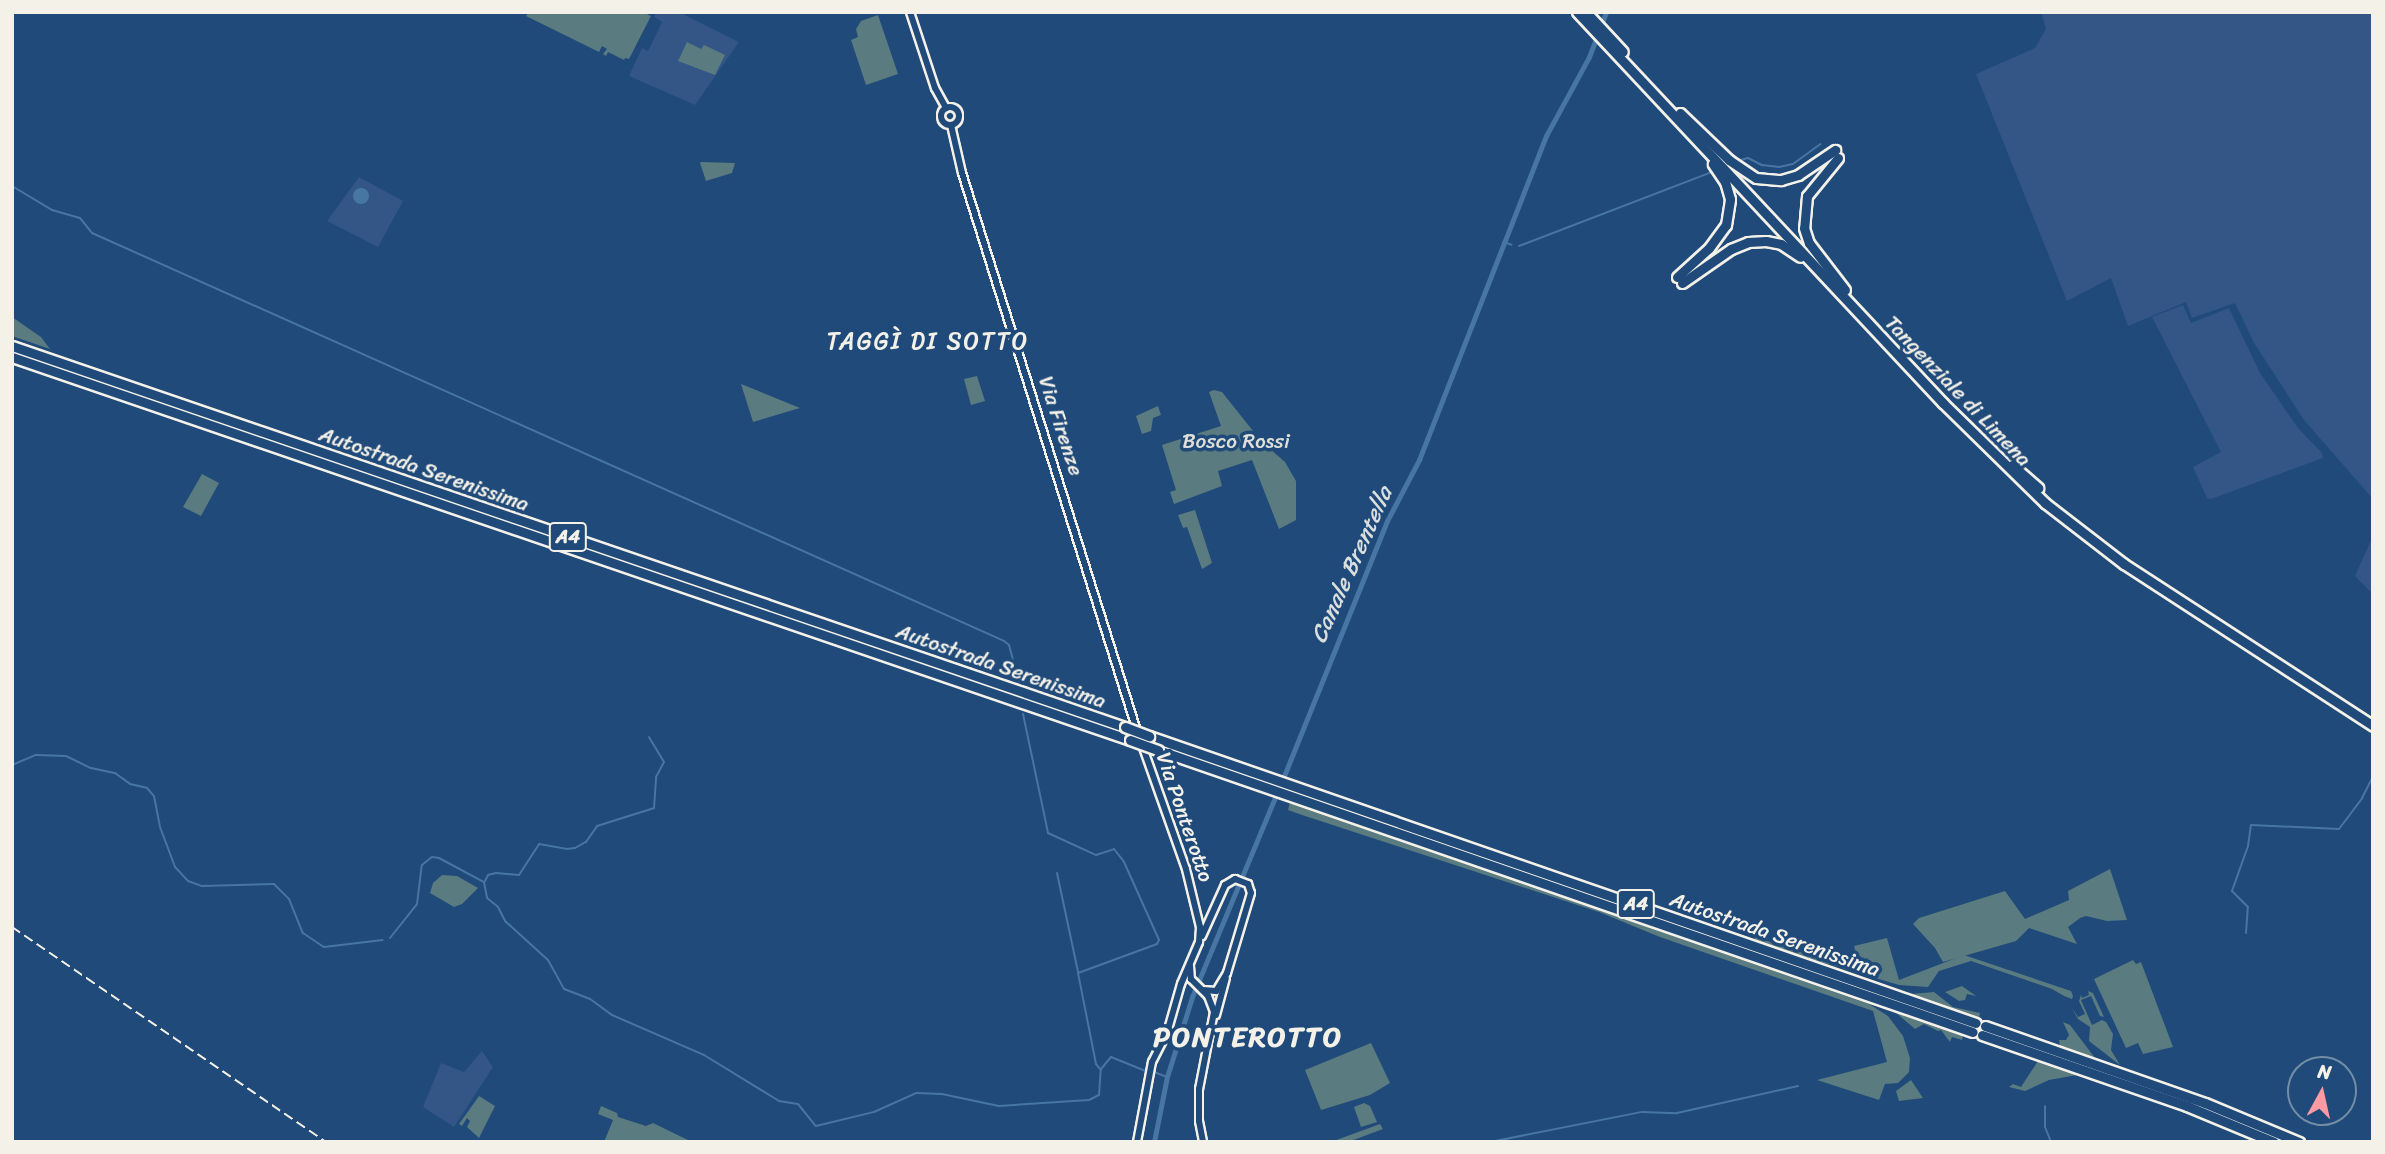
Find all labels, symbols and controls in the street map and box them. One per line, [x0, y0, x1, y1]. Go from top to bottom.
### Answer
street label: Tangenziale di Limena [1880, 310, 2036, 472]
district label: TAGGÌ DI SOTTO [829, 328, 1027, 356]
street label: Via Firenze [1033, 373, 1089, 479]
street label: Autostrada Serenissima [316, 421, 532, 517]
park label: Bosco Rossi [1182, 428, 1290, 454]
water label: Canale Brentella [1305, 483, 1399, 647]
road number: A4 [549, 522, 587, 552]
street label: Autostrada Serenissima [893, 618, 1109, 714]
street label: Via Ponterotto [1151, 749, 1219, 885]
street label: Autostrada Serenissima [1667, 886, 1883, 982]
road number: A4 [1617, 888, 1655, 920]
district label: PONTEROTTO [1156, 1020, 1340, 1054]
text: N [2316, 1054, 2334, 1089]
north arrow [2287, 1056, 2357, 1126]

